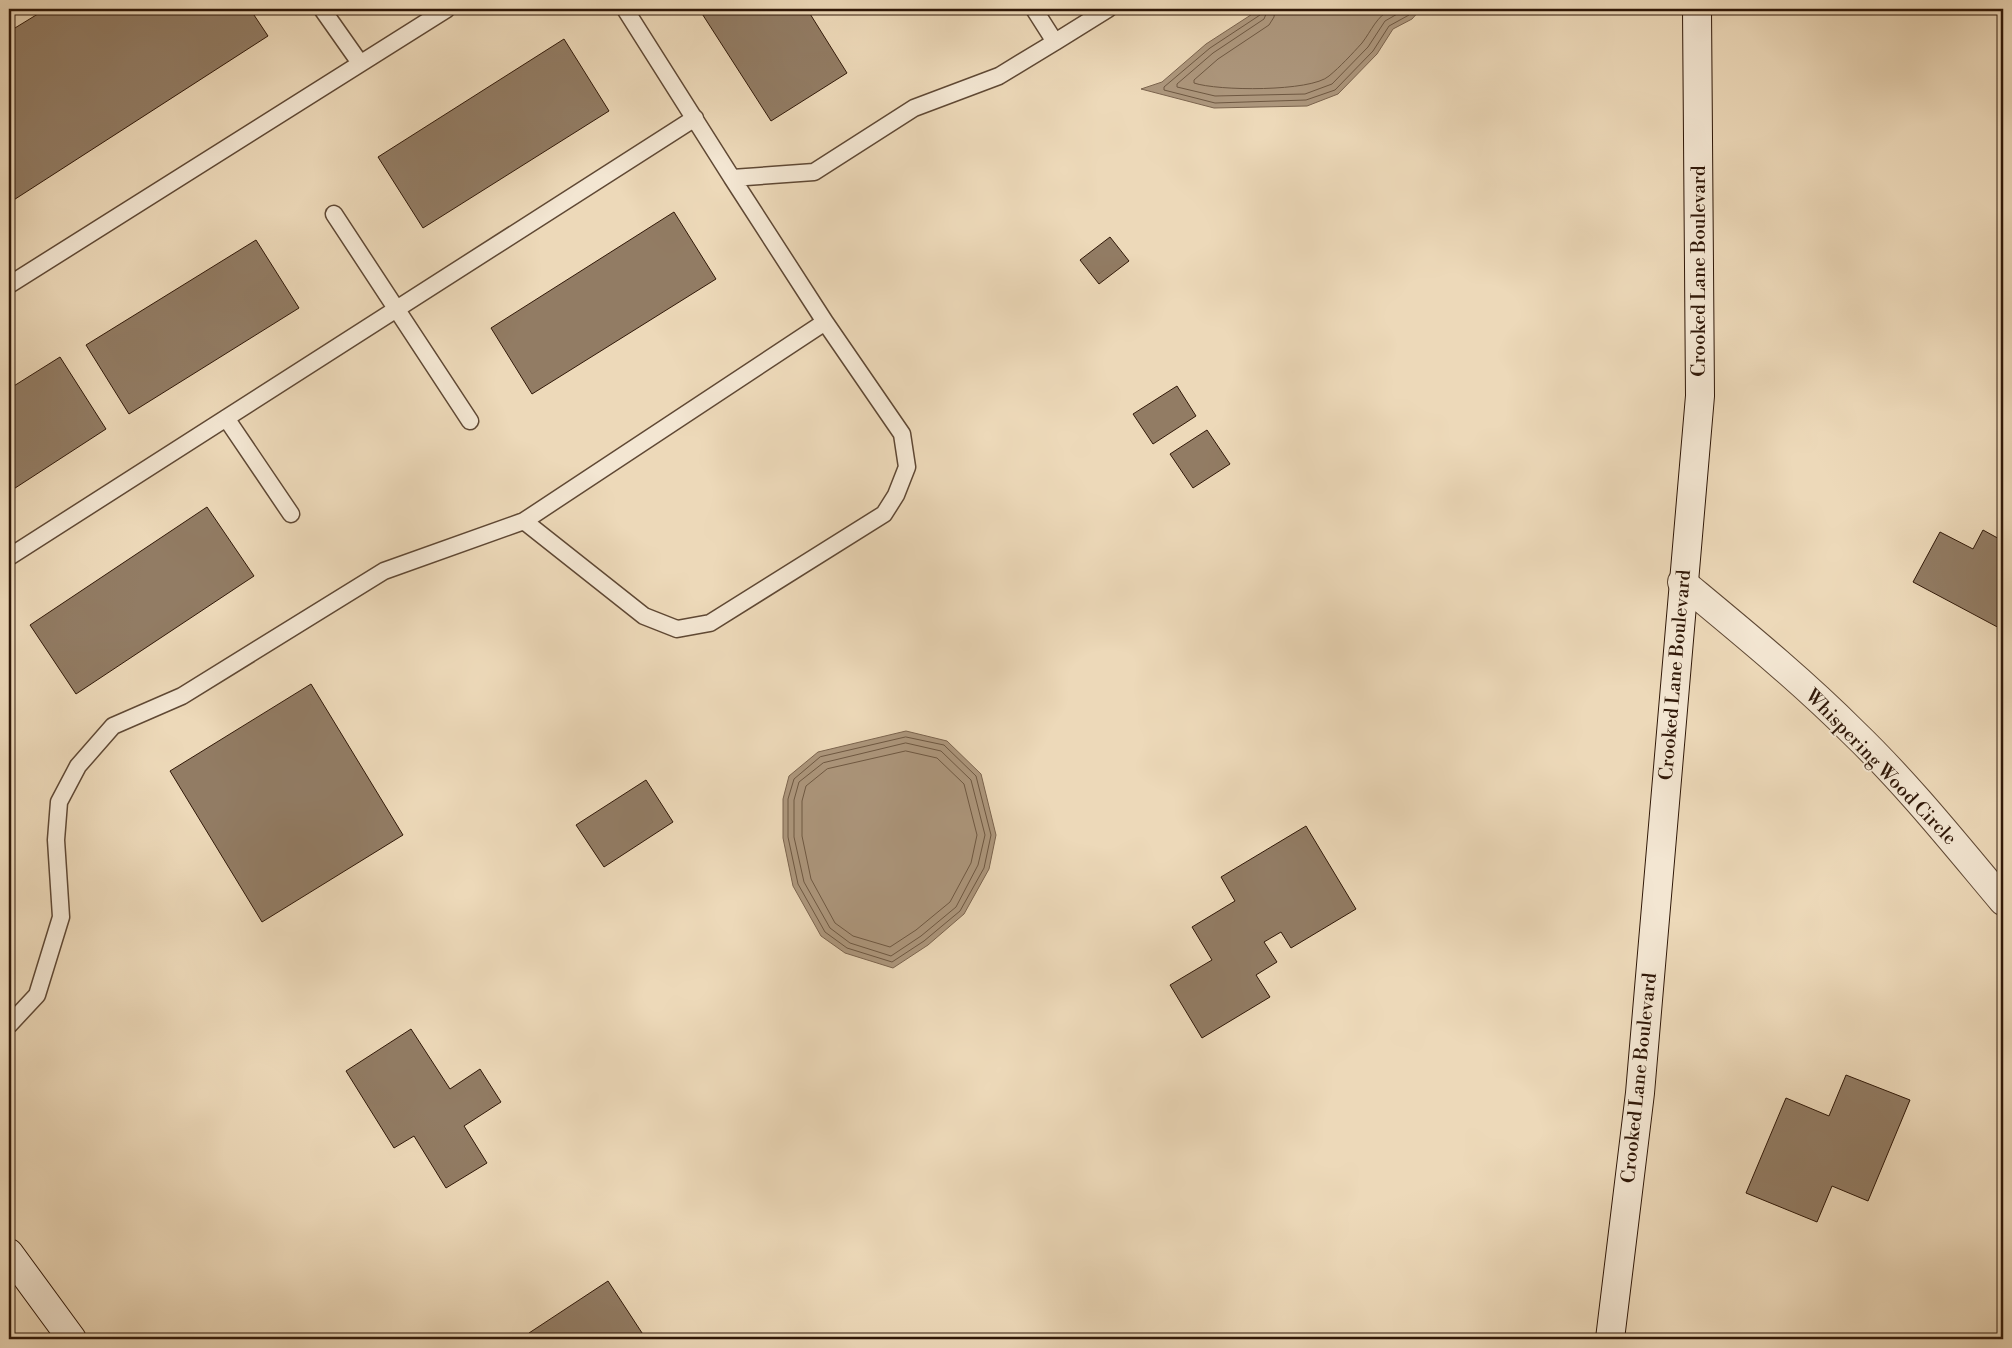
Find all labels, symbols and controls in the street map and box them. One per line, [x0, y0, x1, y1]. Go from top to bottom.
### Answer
street label: Crooked Lane Boulevard [1687, 165, 1711, 377]
street label: Crooked Lane Boulevard [1654, 568, 1696, 781]
street label: Whispering Wood Circle [1800, 683, 1962, 850]
street label: Crooked Lane Boulevard [1616, 971, 1662, 1184]

